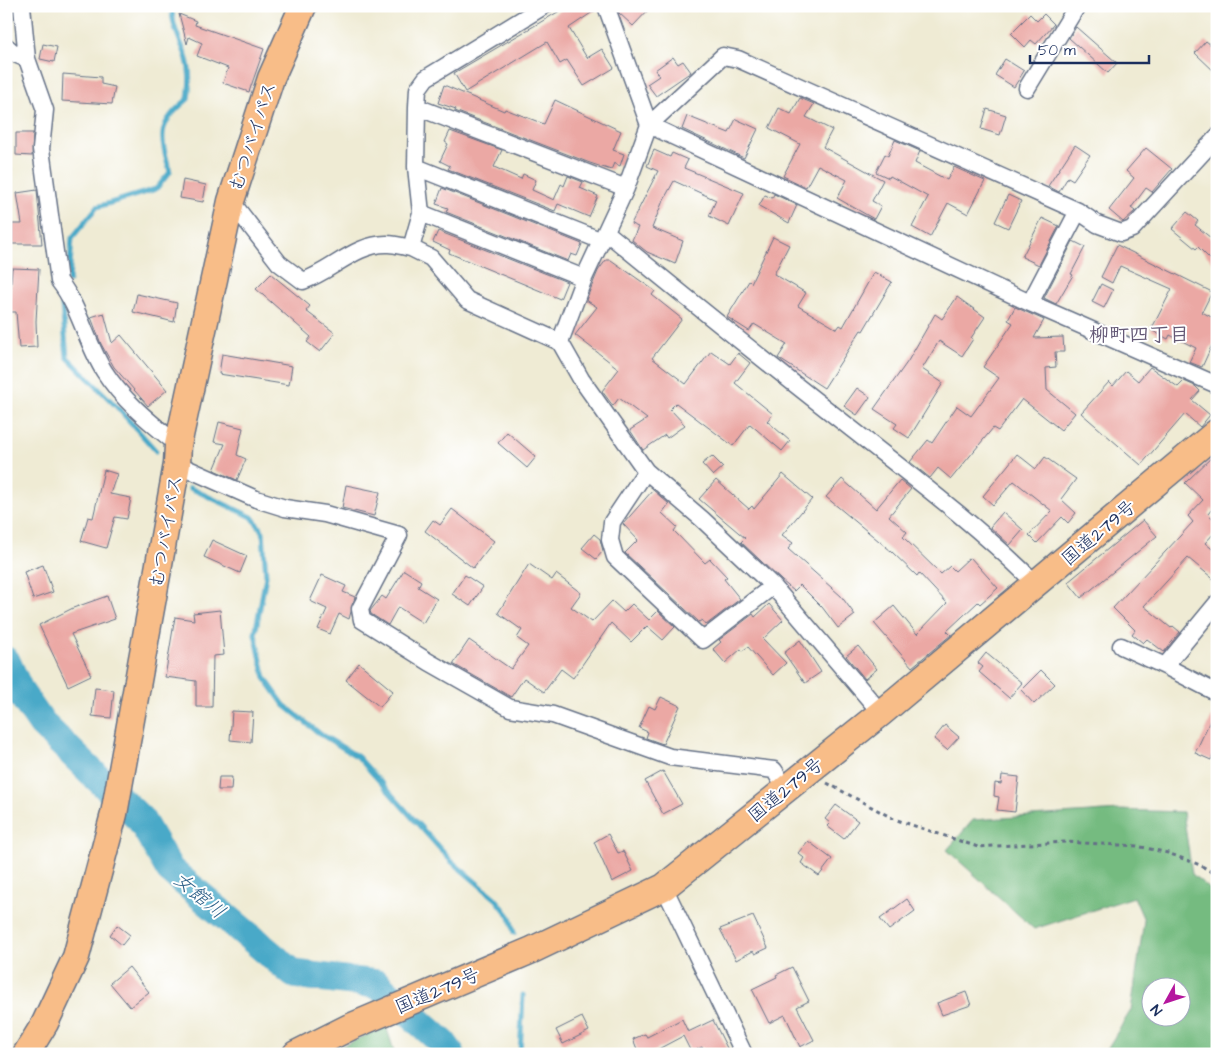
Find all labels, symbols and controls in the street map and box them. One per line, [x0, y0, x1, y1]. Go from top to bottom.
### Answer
scale bar [1030, 32, 1149, 64]
text: 50 m [1038, 40, 1076, 61]
street label: むつバイパス [223, 78, 284, 195]
district label: 柳町四丁目 [1089, 321, 1189, 349]
street label: むつバイパス [143, 473, 190, 590]
street label: 国道279号 [1056, 494, 1142, 573]
street label: 国道279号 [742, 751, 830, 829]
water label: 女館川 [167, 866, 231, 926]
street label: 国道279号 [391, 961, 484, 1021]
north arrow [1140, 978, 1190, 1028]
text: N [1146, 1000, 1167, 1020]

